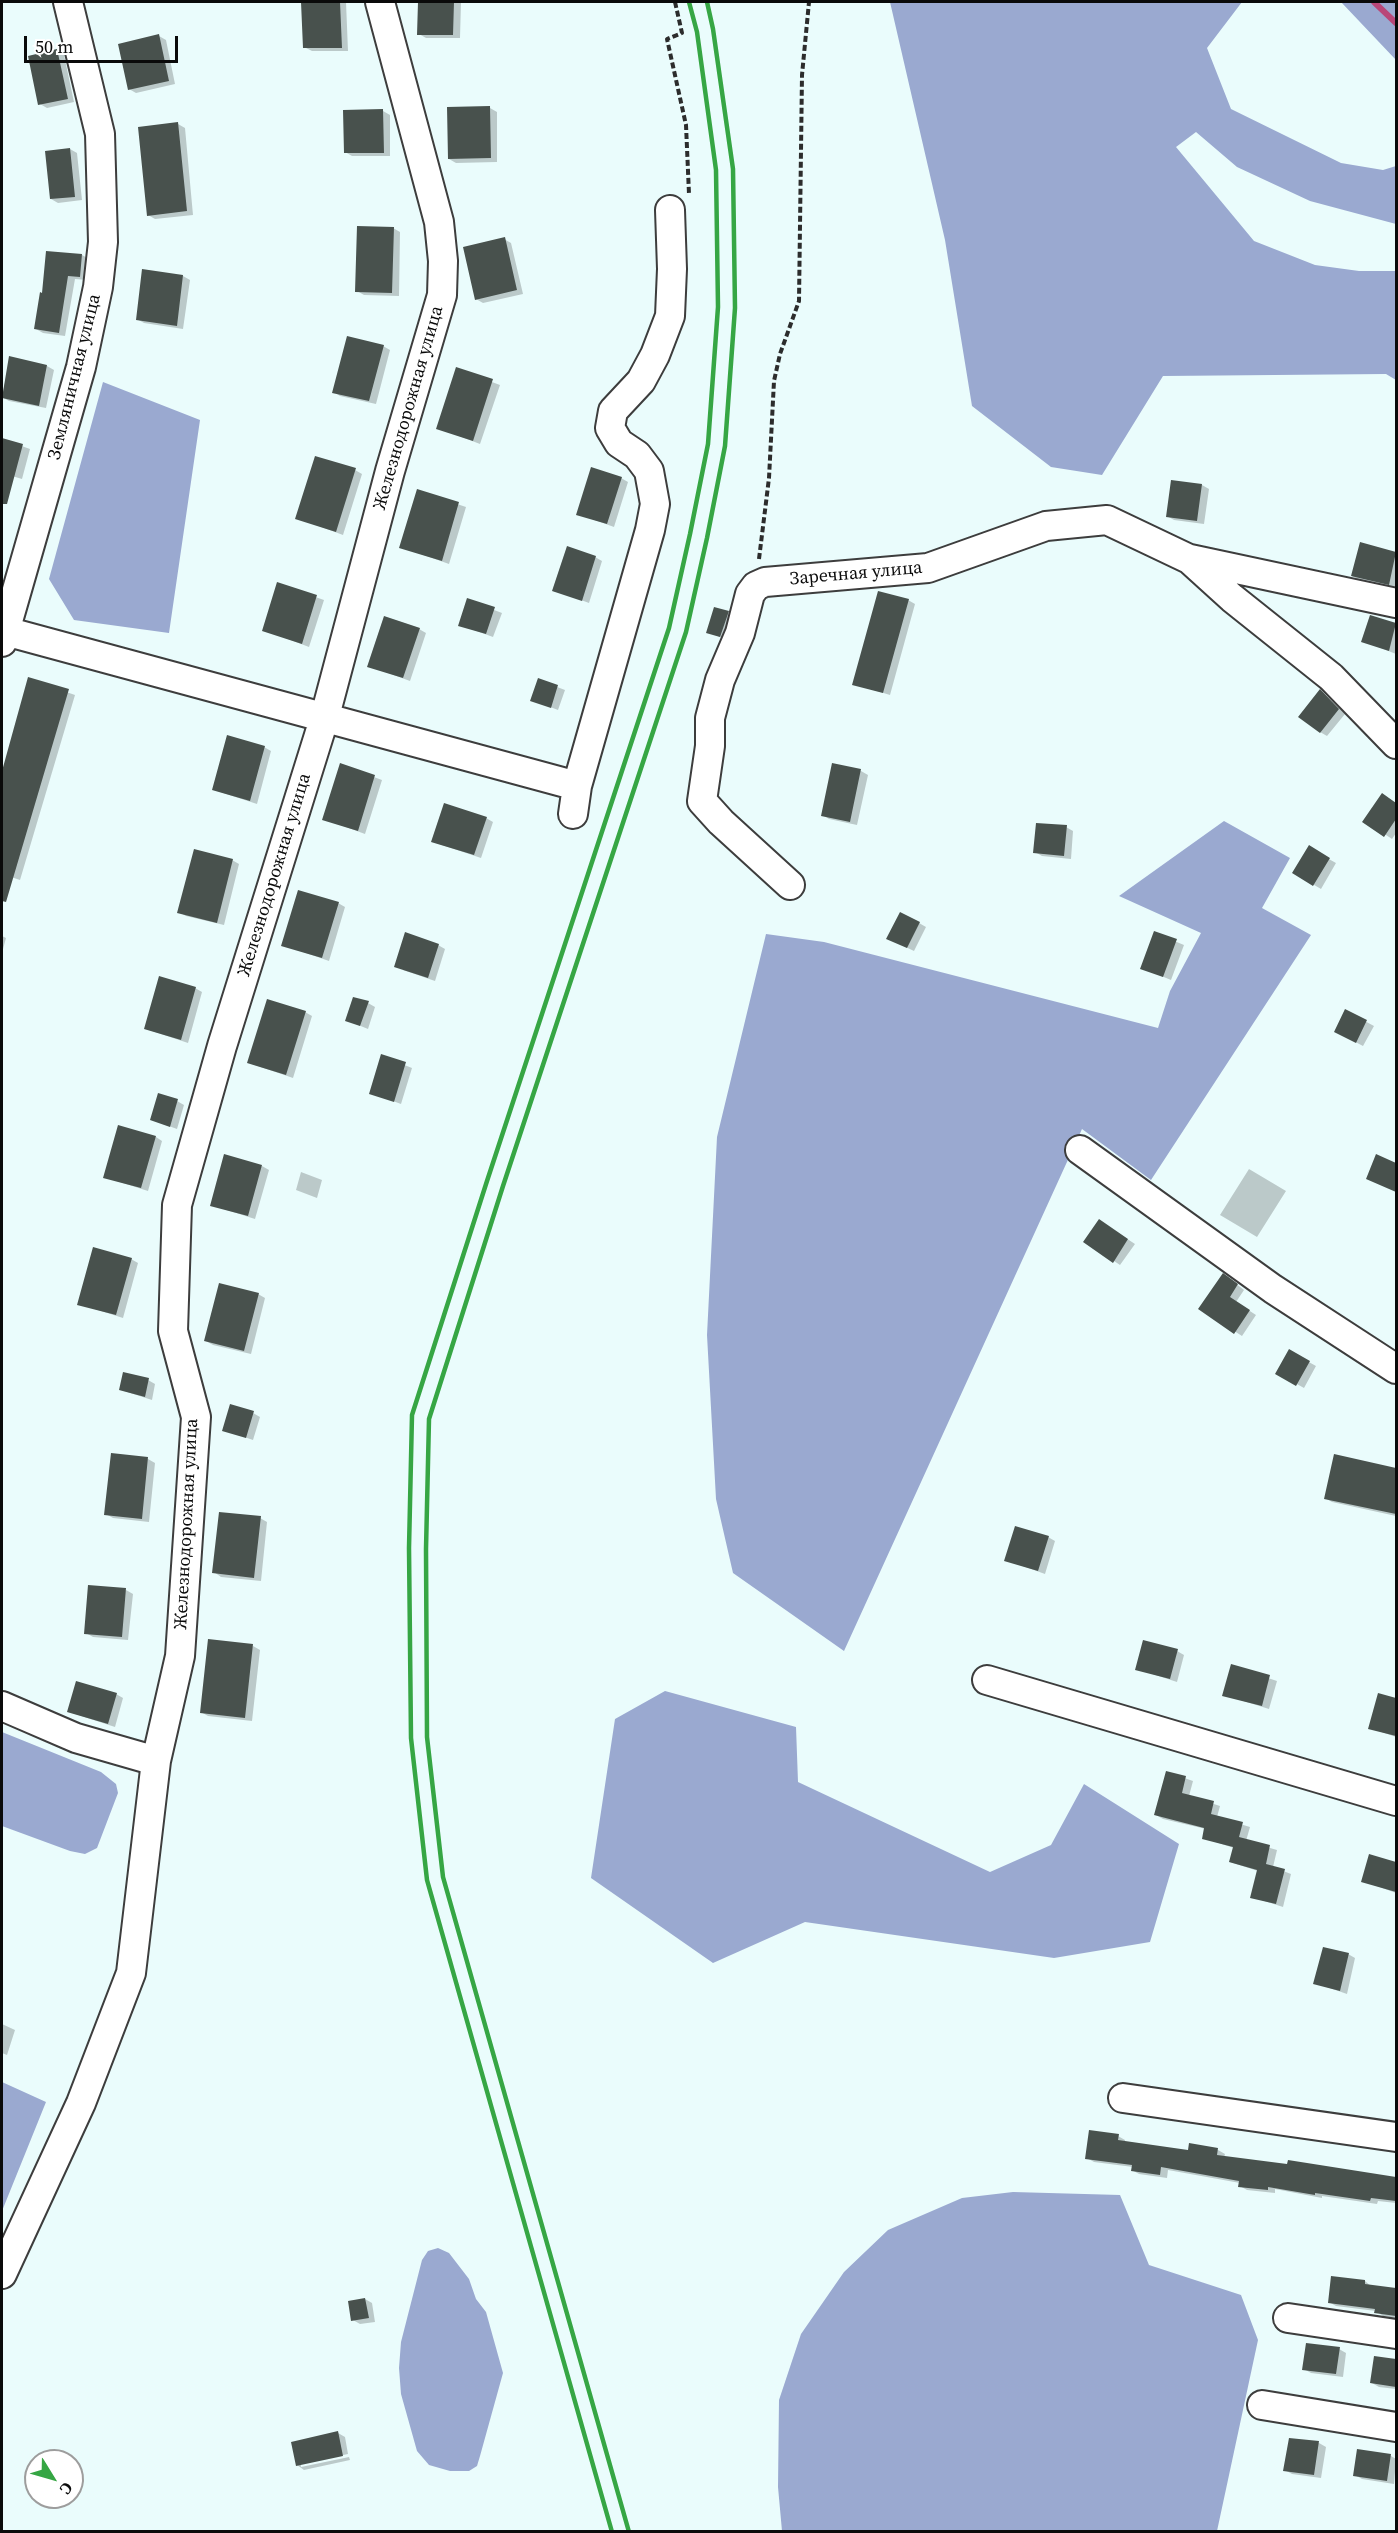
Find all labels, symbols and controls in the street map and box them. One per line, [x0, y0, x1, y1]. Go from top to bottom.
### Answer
scale bar [27, 24, 182, 62]
text: 50 m [35, 34, 73, 59]
street label: Земляничная улица [44, 292, 106, 462]
street label: Железнодорожная улица [370, 304, 448, 512]
street label: Заречная улица [789, 557, 923, 591]
street label: Железнодорожная улица [234, 771, 316, 979]
street label: Железнодорожная улица [171, 1418, 203, 1630]
north arrow [24, 2449, 84, 2509]
text: С [55, 2478, 79, 2499]

